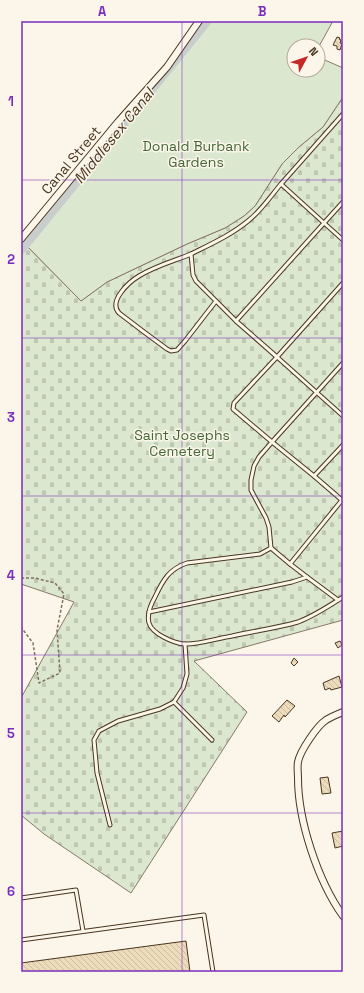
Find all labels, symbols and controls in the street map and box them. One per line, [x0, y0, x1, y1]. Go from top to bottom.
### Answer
text: A [98, 3, 107, 20]
text: B [258, 3, 267, 20]
north arrow [286, 38, 326, 78]
text: N [306, 44, 321, 59]
water label: Middlesex Canal [69, 82, 159, 187]
text: 1 [8, 93, 14, 110]
street label: Canal Street [37, 122, 105, 198]
park label: Donald Burbank Gardens [143, 137, 250, 171]
text: 2 [7, 251, 15, 268]
text: 3 [7, 409, 15, 426]
park label: Saint Josephs Cemetery [134, 426, 230, 460]
text: 4 [7, 567, 15, 584]
text: 5 [7, 725, 15, 742]
text: 6 [7, 883, 15, 900]

